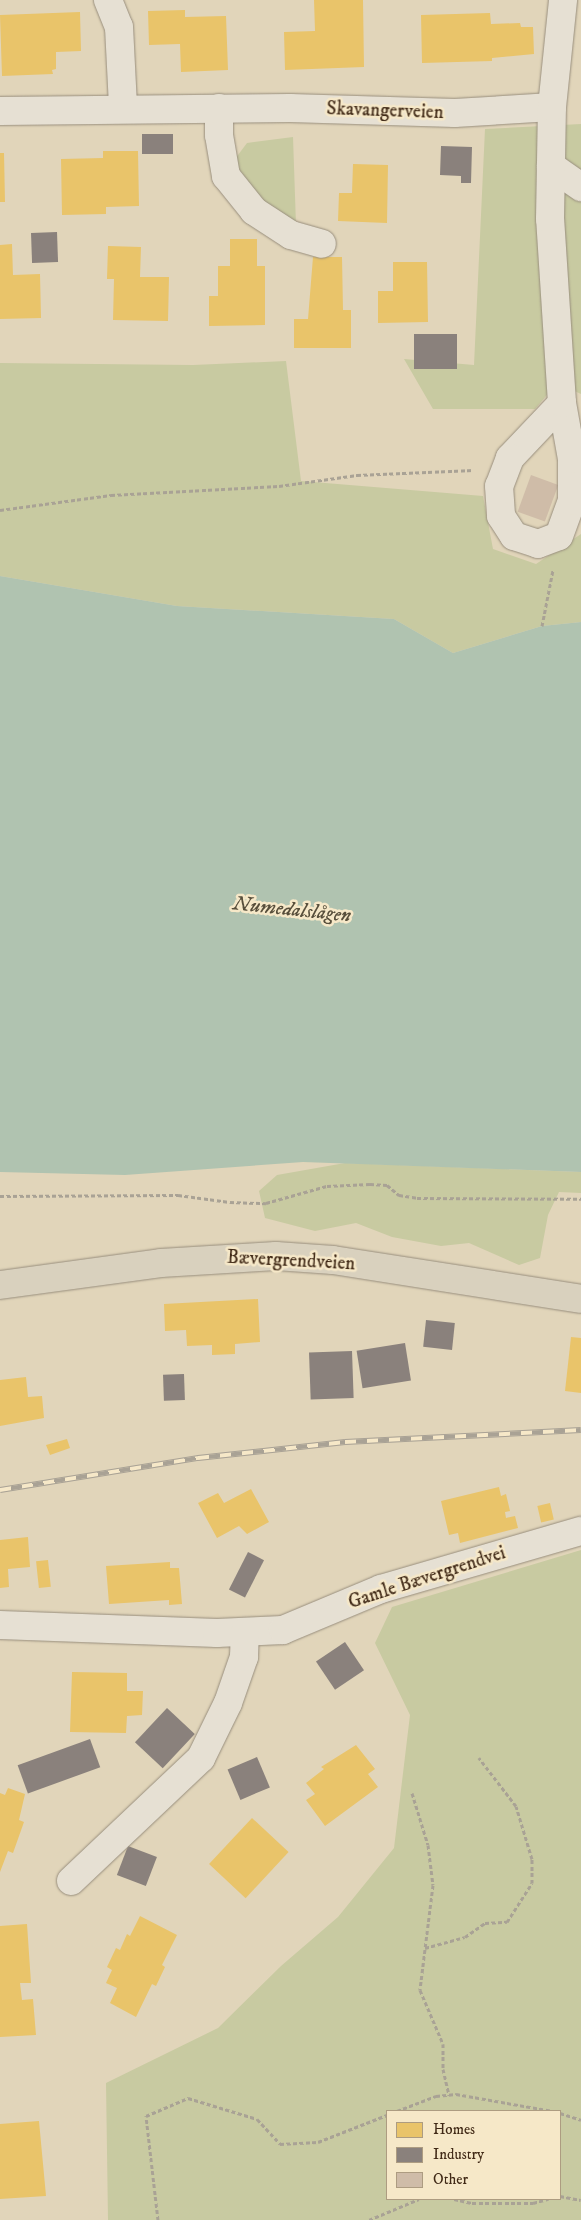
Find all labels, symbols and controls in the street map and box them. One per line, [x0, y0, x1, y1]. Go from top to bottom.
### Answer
street label: Skavangerveien [326, 98, 444, 124]
water label: Numedalslågen [232, 892, 352, 928]
street label: Bævergrendveien [226, 1246, 356, 1276]
street label: Gamle Bævergrendvei [346, 1542, 508, 1614]
legend [386, 2110, 561, 2200]
text: Homes [433, 2120, 475, 2139]
text: Industry [433, 2145, 484, 2164]
text: Other [433, 2170, 468, 2189]

